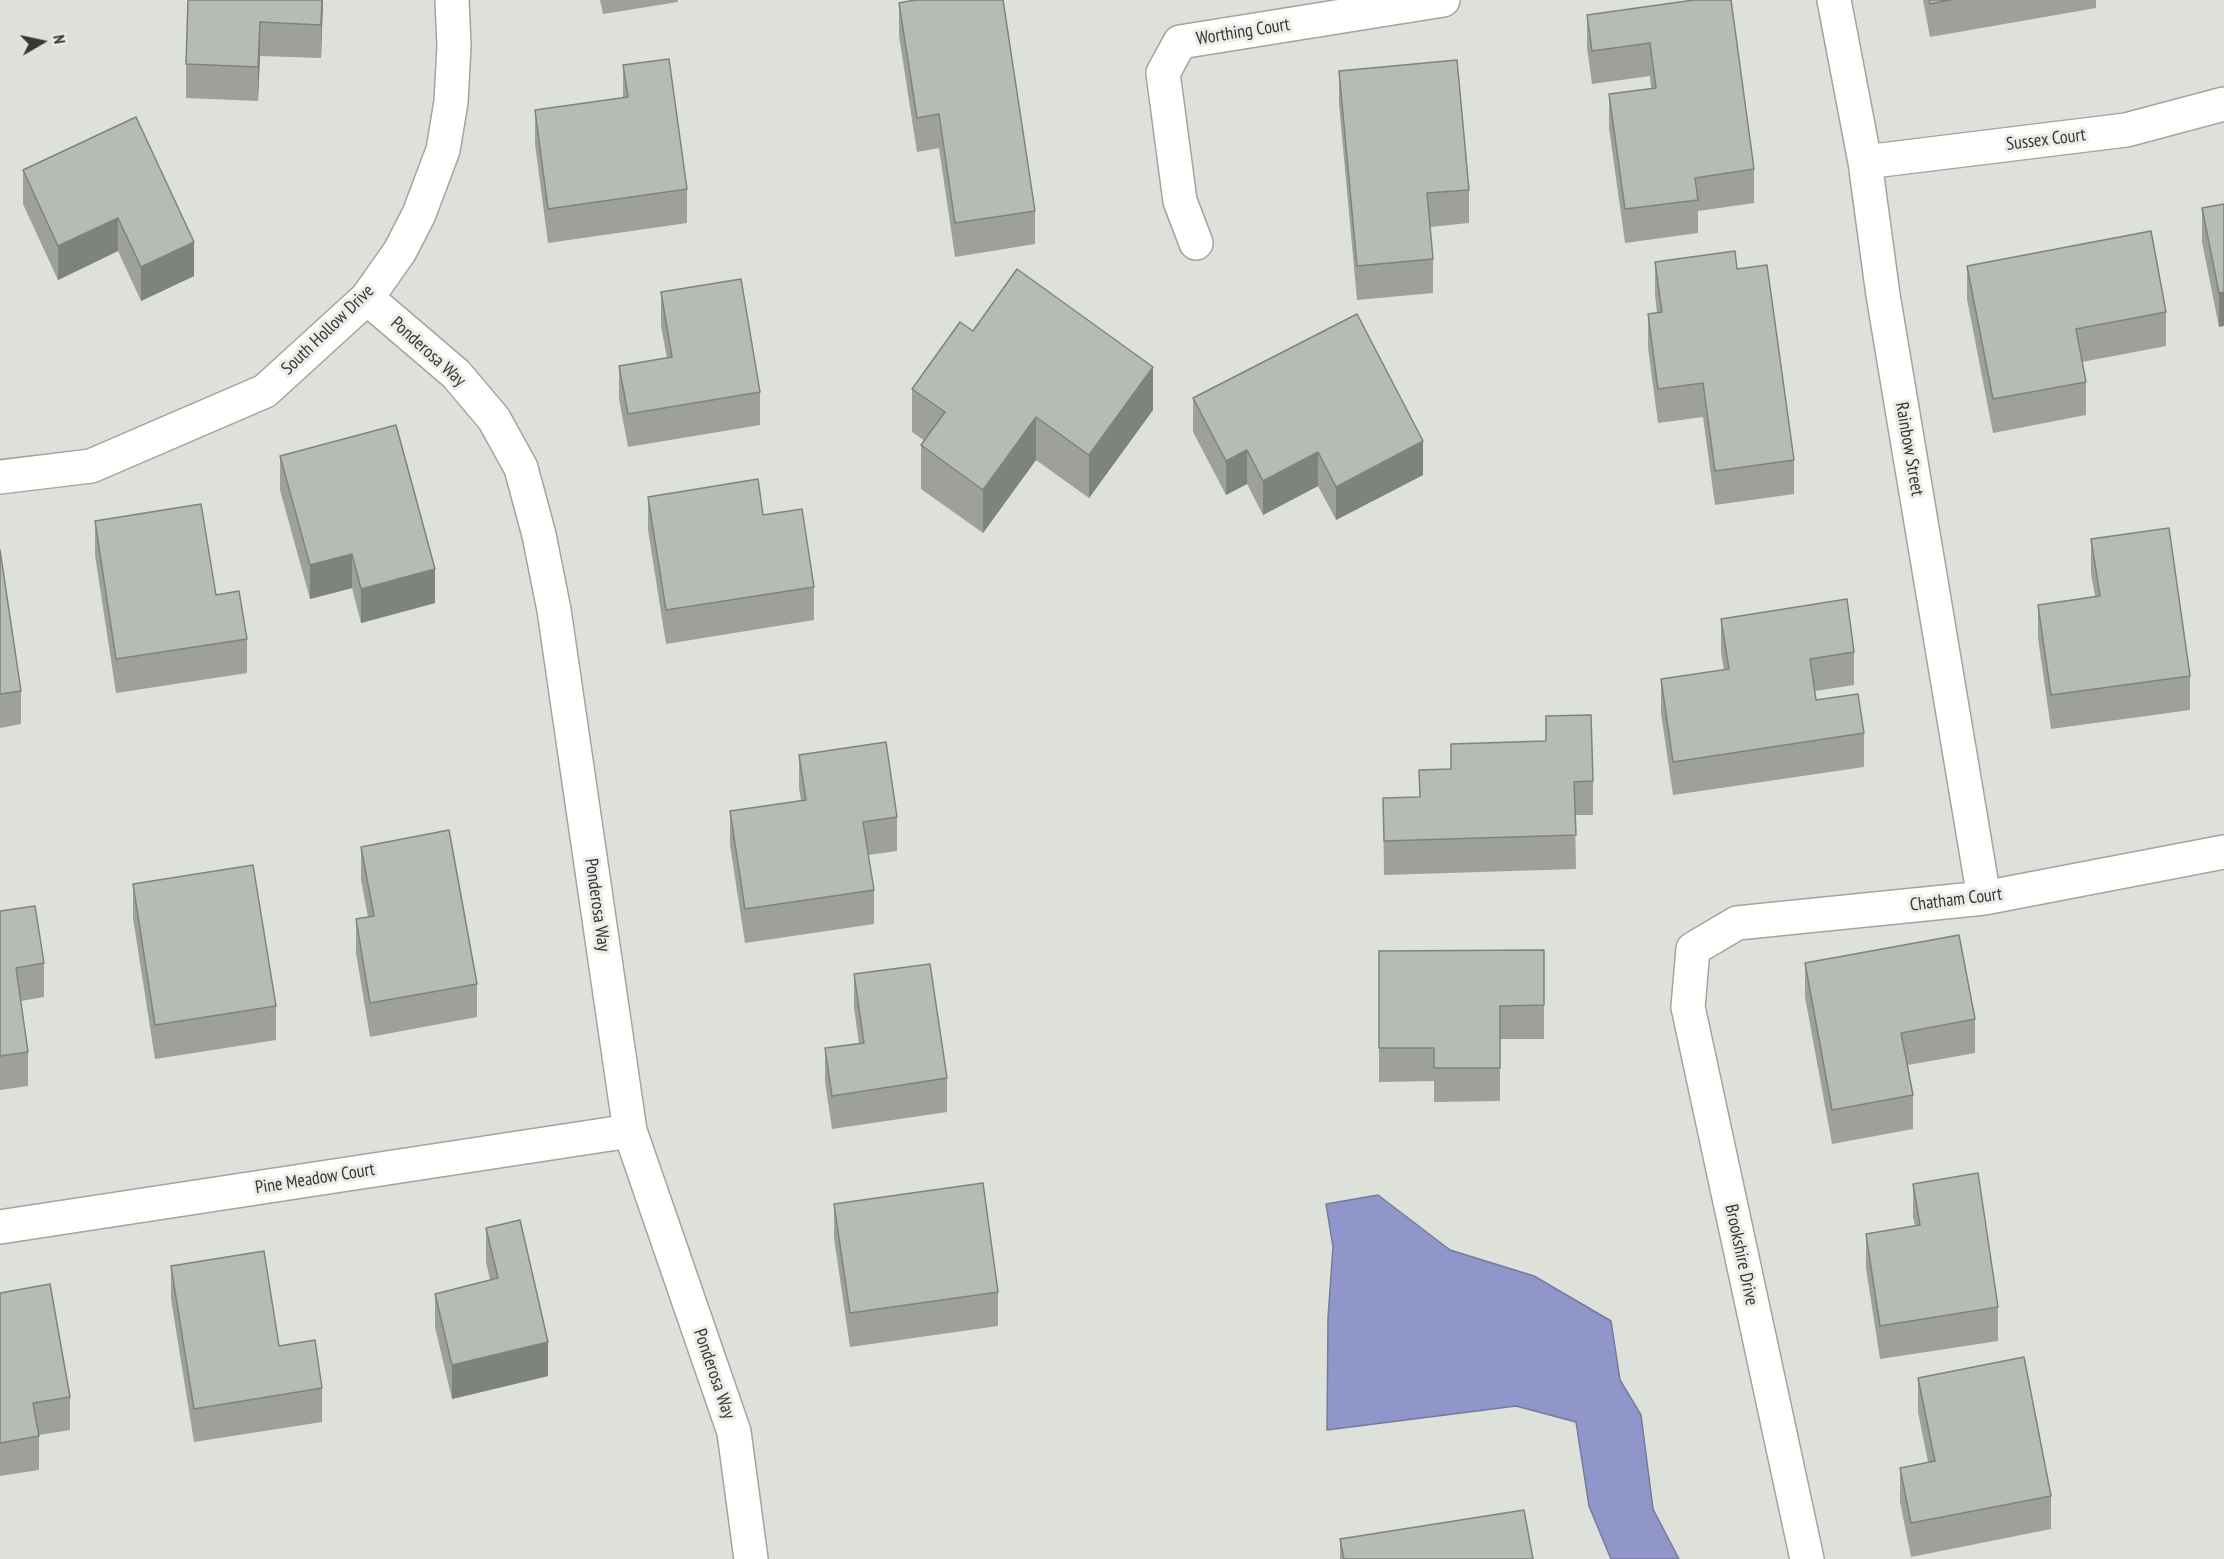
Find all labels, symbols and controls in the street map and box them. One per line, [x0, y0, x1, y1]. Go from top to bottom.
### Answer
north arrow [12, 12, 72, 72]
street label: Worthing Court [1195, 14, 1291, 50]
text: N [49, 33, 70, 45]
street label: Sussex Court [2005, 124, 2087, 156]
street label: South Hollow Drive [277, 280, 379, 380]
street label: Ponderosa Way [386, 313, 470, 391]
street label: Rainbow Street [1890, 400, 1928, 498]
street label: Ponderosa Way [580, 857, 614, 953]
street label: Chatham Court [1909, 884, 2003, 916]
street label: Pine Meadow Court [254, 1159, 376, 1199]
street label: Brookshire Drive [1720, 1203, 1762, 1307]
street label: Ponderosa Way [689, 1326, 739, 1422]

